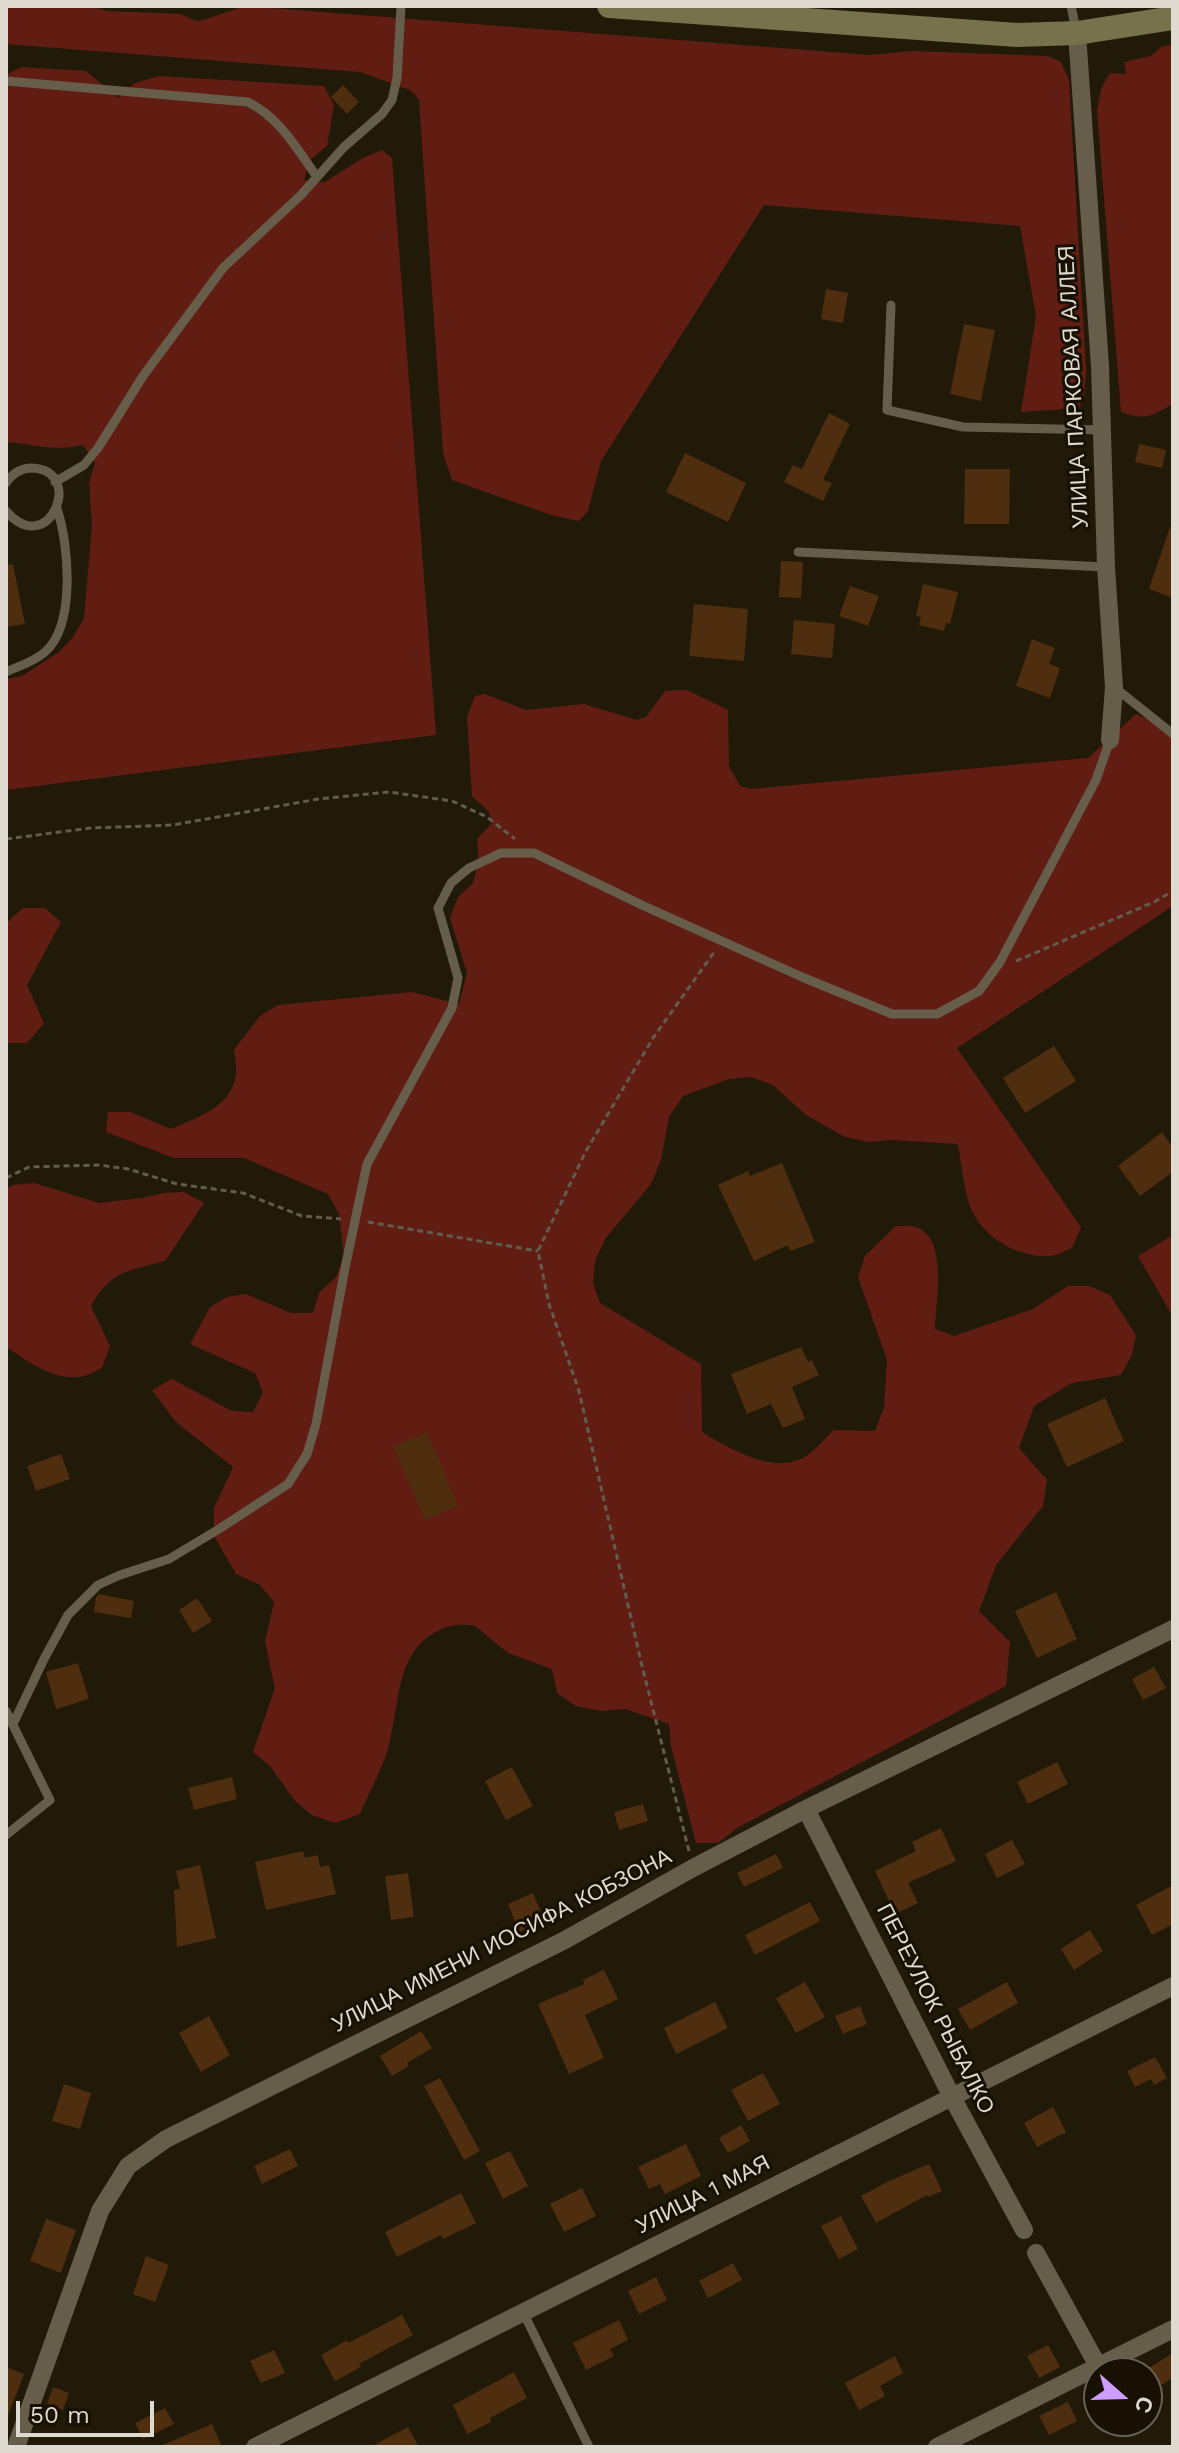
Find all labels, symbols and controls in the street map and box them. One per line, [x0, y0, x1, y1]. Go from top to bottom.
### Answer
street label: УЛИЦА ПАРКОВАЯ АЛЛЕЯ [1053, 245, 1095, 529]
street label: УЛИЦА ИМЕНИ ИОСИФА КОБЗОНА [328, 1844, 676, 2038]
street label: ПЕРЕУЛОК РЫБАЛКО [871, 1900, 999, 2118]
street label: УЛИЦА 1 МАЯ [632, 2150, 774, 2240]
north arrow [1083, 2357, 1163, 2437]
scale bar [20, 2385, 158, 2435]
text: С [1130, 2393, 1159, 2416]
text: 50 m [30, 2401, 90, 2429]

